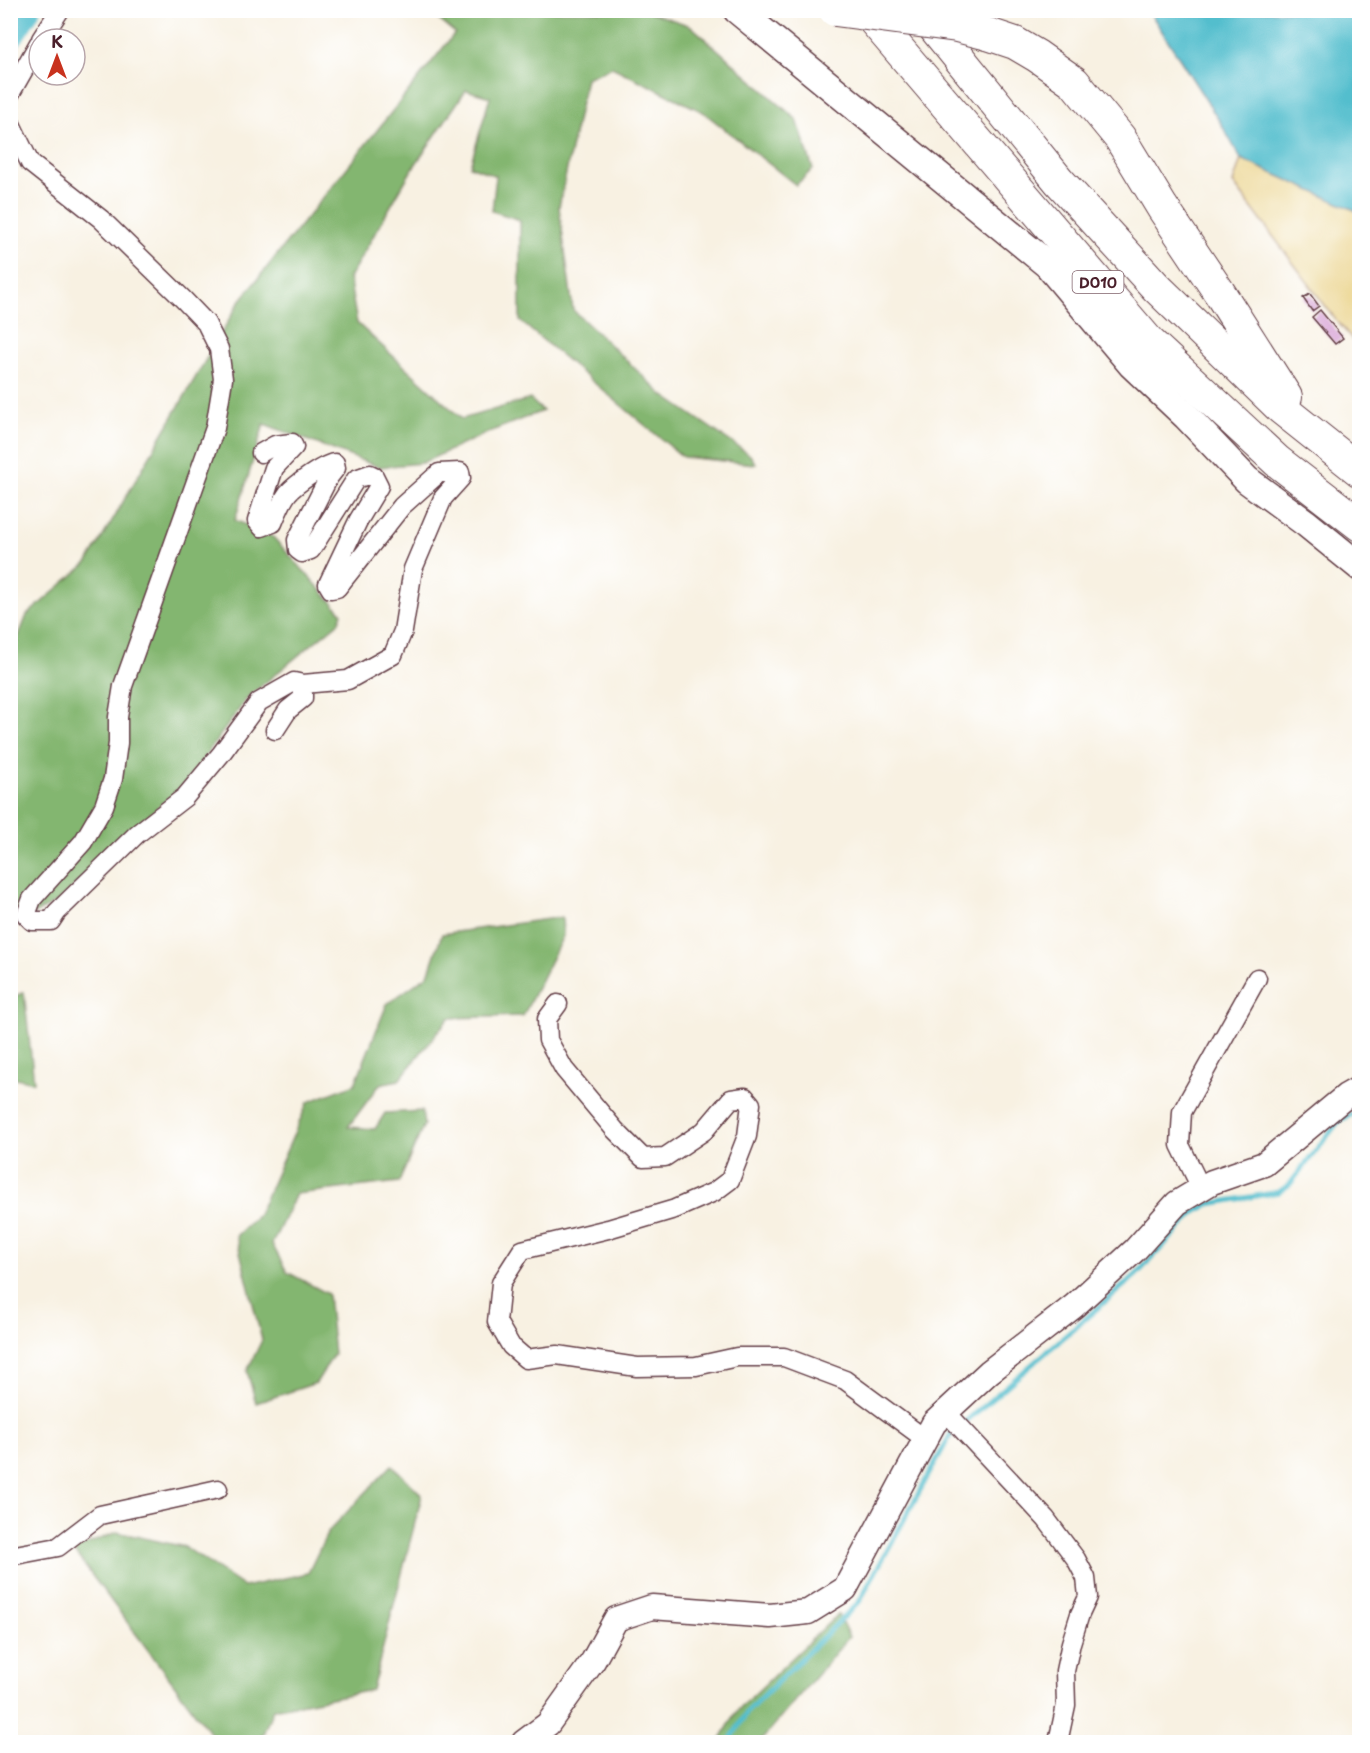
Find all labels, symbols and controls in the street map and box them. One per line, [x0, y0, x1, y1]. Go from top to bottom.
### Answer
north arrow [27, 27, 87, 87]
text: K [51, 29, 63, 53]
road number: D010 [1072, 271, 1124, 293]

